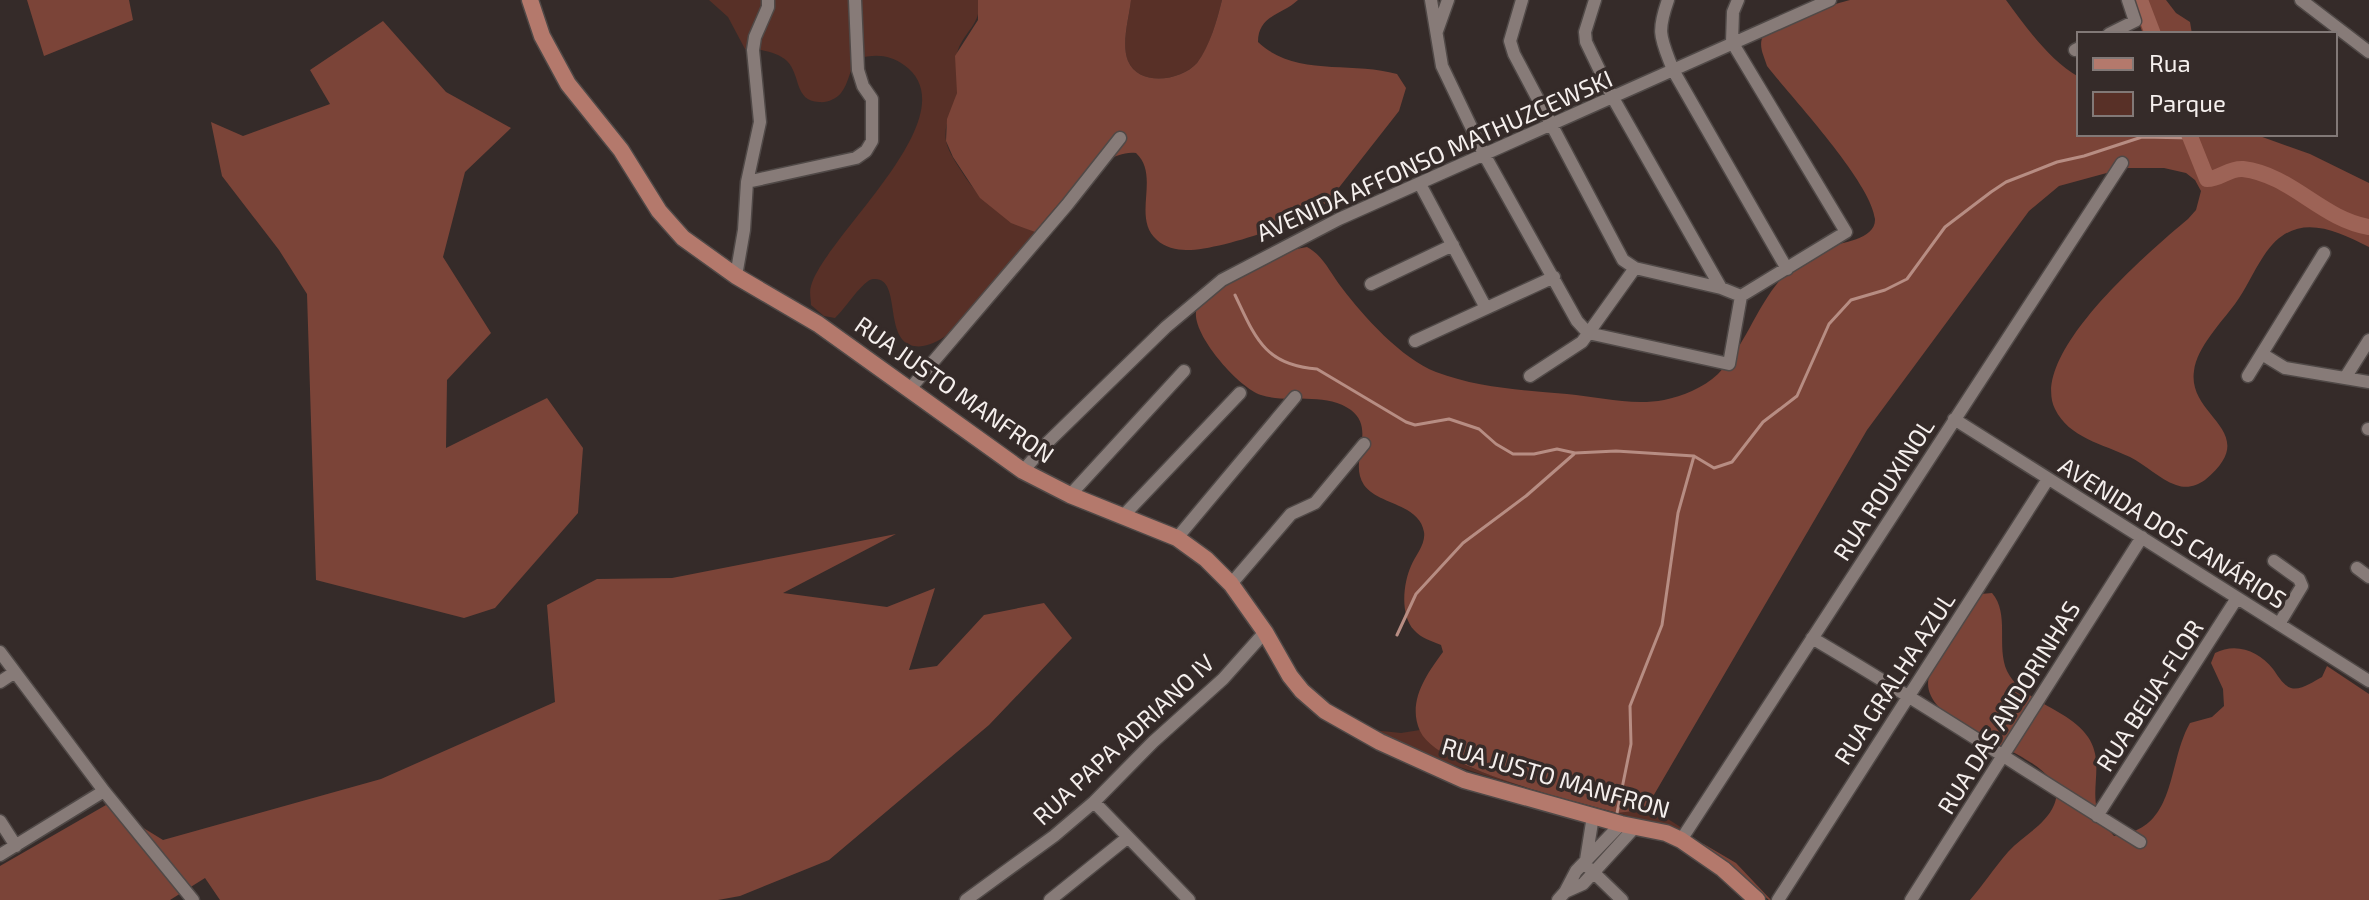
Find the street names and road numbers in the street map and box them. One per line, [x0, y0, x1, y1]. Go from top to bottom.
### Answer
street label: AVENIDA AFFONSO MATHUZCEWSKI [1252, 63, 1616, 247]
street label: RUA JUSTO MANFRON [850, 309, 1060, 469]
street label: RUA ROUXINOL [1826, 413, 1940, 565]
street label: AVENIDA DOS CANÁRIOS [2054, 450, 2292, 614]
street label: RUA GRALHA AZUL [1827, 586, 1961, 770]
street label: RUA DAS ANDORINHAS [1931, 595, 2085, 819]
street label: RUA BEIJA-FLOR [2089, 614, 2209, 776]
street label: RUA PAPA ADRIANO IV [1026, 647, 1220, 831]
street label: RUA JUSTO MANFRON [1438, 731, 1674, 823]

